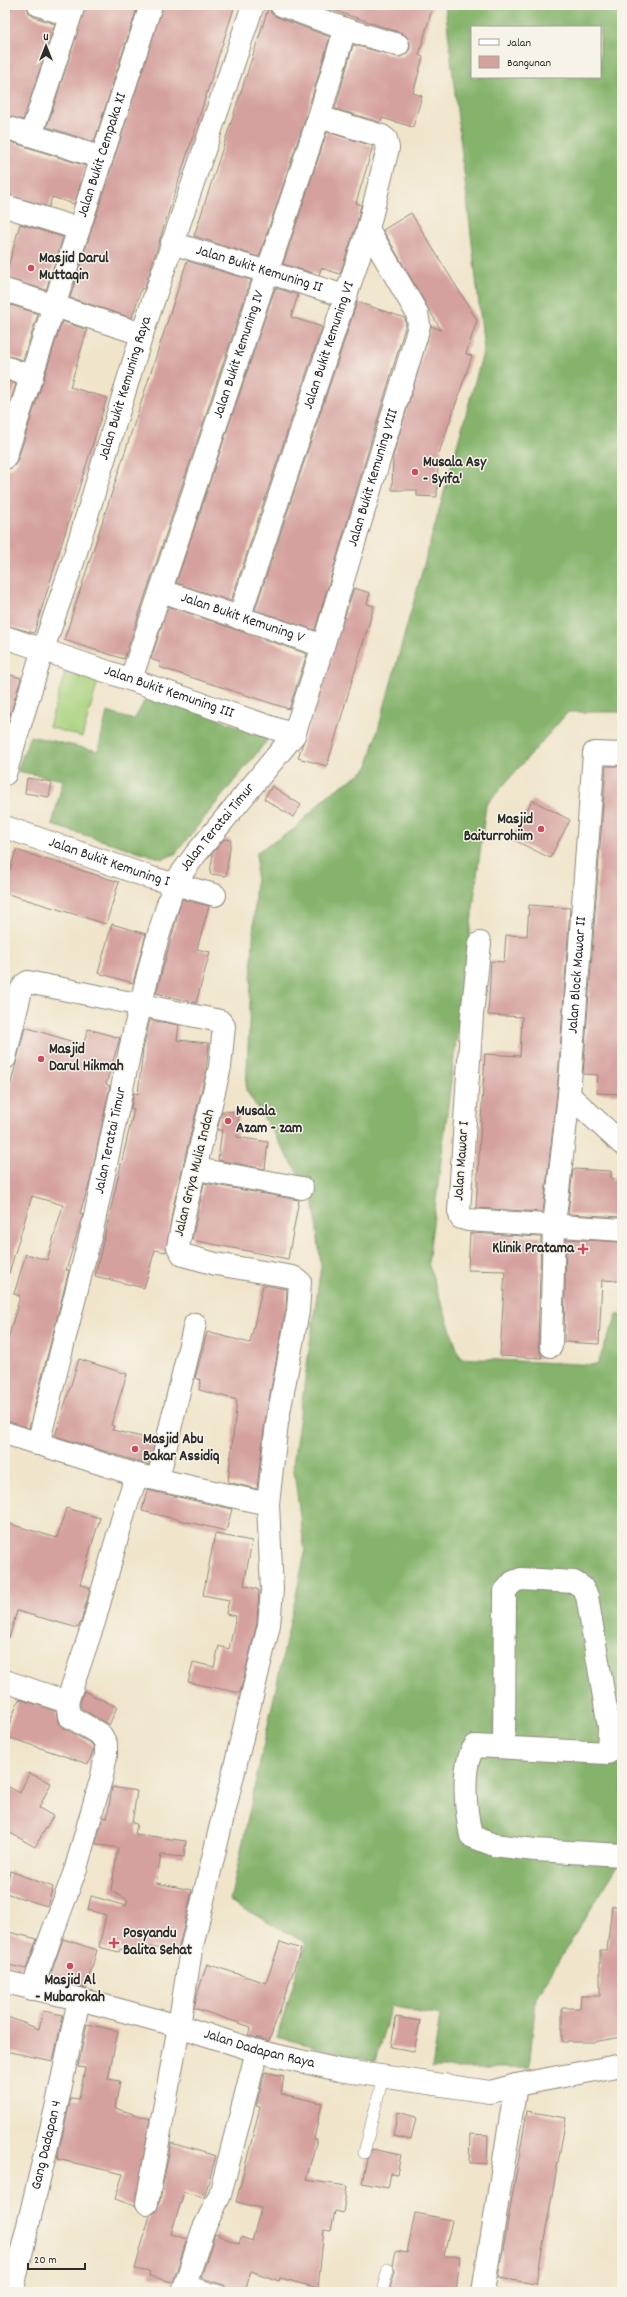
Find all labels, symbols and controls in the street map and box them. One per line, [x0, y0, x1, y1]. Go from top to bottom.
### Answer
north arrow [26, 26, 66, 66]
legend [471, 26, 601, 78]
text: U [43, 30, 49, 46]
text: Jalan [507, 35, 531, 52]
text: Bangunan [507, 55, 551, 72]
street label: Jalan Bukit Cempaka XI [72, 90, 133, 221]
street label: Jalan Bukit Kemuning II [193, 240, 325, 300]
place label: Masjid Darul Muttaqin [39, 248, 109, 287]
marker: Masjid Darul Muttaqin [26, 263, 36, 273]
street label: Jalan Bukit Kemuning VI [298, 278, 361, 413]
street label: Jalan Bukit Kemuning IV [208, 287, 271, 422]
street label: Jalan Bukit Kemuning Raya [93, 313, 158, 463]
street label: Jalan Bukit Kemuning VIII [342, 406, 405, 550]
place label: Musala Asy - Syifa' [423, 452, 487, 491]
marker: Musala Asy - Syifa' [410, 467, 420, 477]
street label: Jalan Bukit Kemuning V [178, 587, 308, 650]
street label: Jalan Bukit Kemuning III [101, 660, 237, 725]
street label: Jalan Teratai Timur [175, 778, 261, 877]
place label: Masjid Baiturrohiim [464, 809, 533, 848]
marker: Masjid Baiturrohiim [536, 824, 546, 834]
street label: Jalan Bukit Kemuning I [46, 832, 172, 893]
street label: Jalan Block Mawar II [563, 916, 593, 1035]
place label: Masjid Darul Hikmah [49, 1039, 124, 1078]
marker: Masjid Darul Hikmah [36, 1054, 46, 1064]
street label: Jalan Teratai Timur [89, 1085, 133, 1196]
place label: Musala Azam - zam [236, 1101, 302, 1140]
street label: Jalan Griya Mulia Indah [169, 1107, 221, 1239]
marker: Musala Azam - zam [223, 1116, 233, 1126]
street label: Jalan Mawar I [448, 1120, 476, 1201]
place label: Klinik Pratama [492, 1238, 575, 1260]
marker: Klinik Pratama [577, 1243, 589, 1255]
place label: Masjid Abu Bakar Assidiq [143, 1429, 220, 1468]
marker: Masjid Abu Bakar Assidiq [130, 1444, 140, 1454]
place label: Posyandu Balita Sehat [123, 1923, 193, 1962]
marker: Posyandu Balita Sehat [108, 1937, 120, 1949]
marker: Masjid Al - Mubarokah [65, 1961, 75, 1971]
place label: Masjid Al - Mubarokah [35, 1970, 105, 2009]
street label: Jalan Dadapan Raya [201, 2024, 318, 2075]
street label: Gang Dadapan 4 [26, 2099, 68, 2192]
scale bar [28, 2245, 85, 2271]
text: 20 m [34, 2252, 57, 2269]

